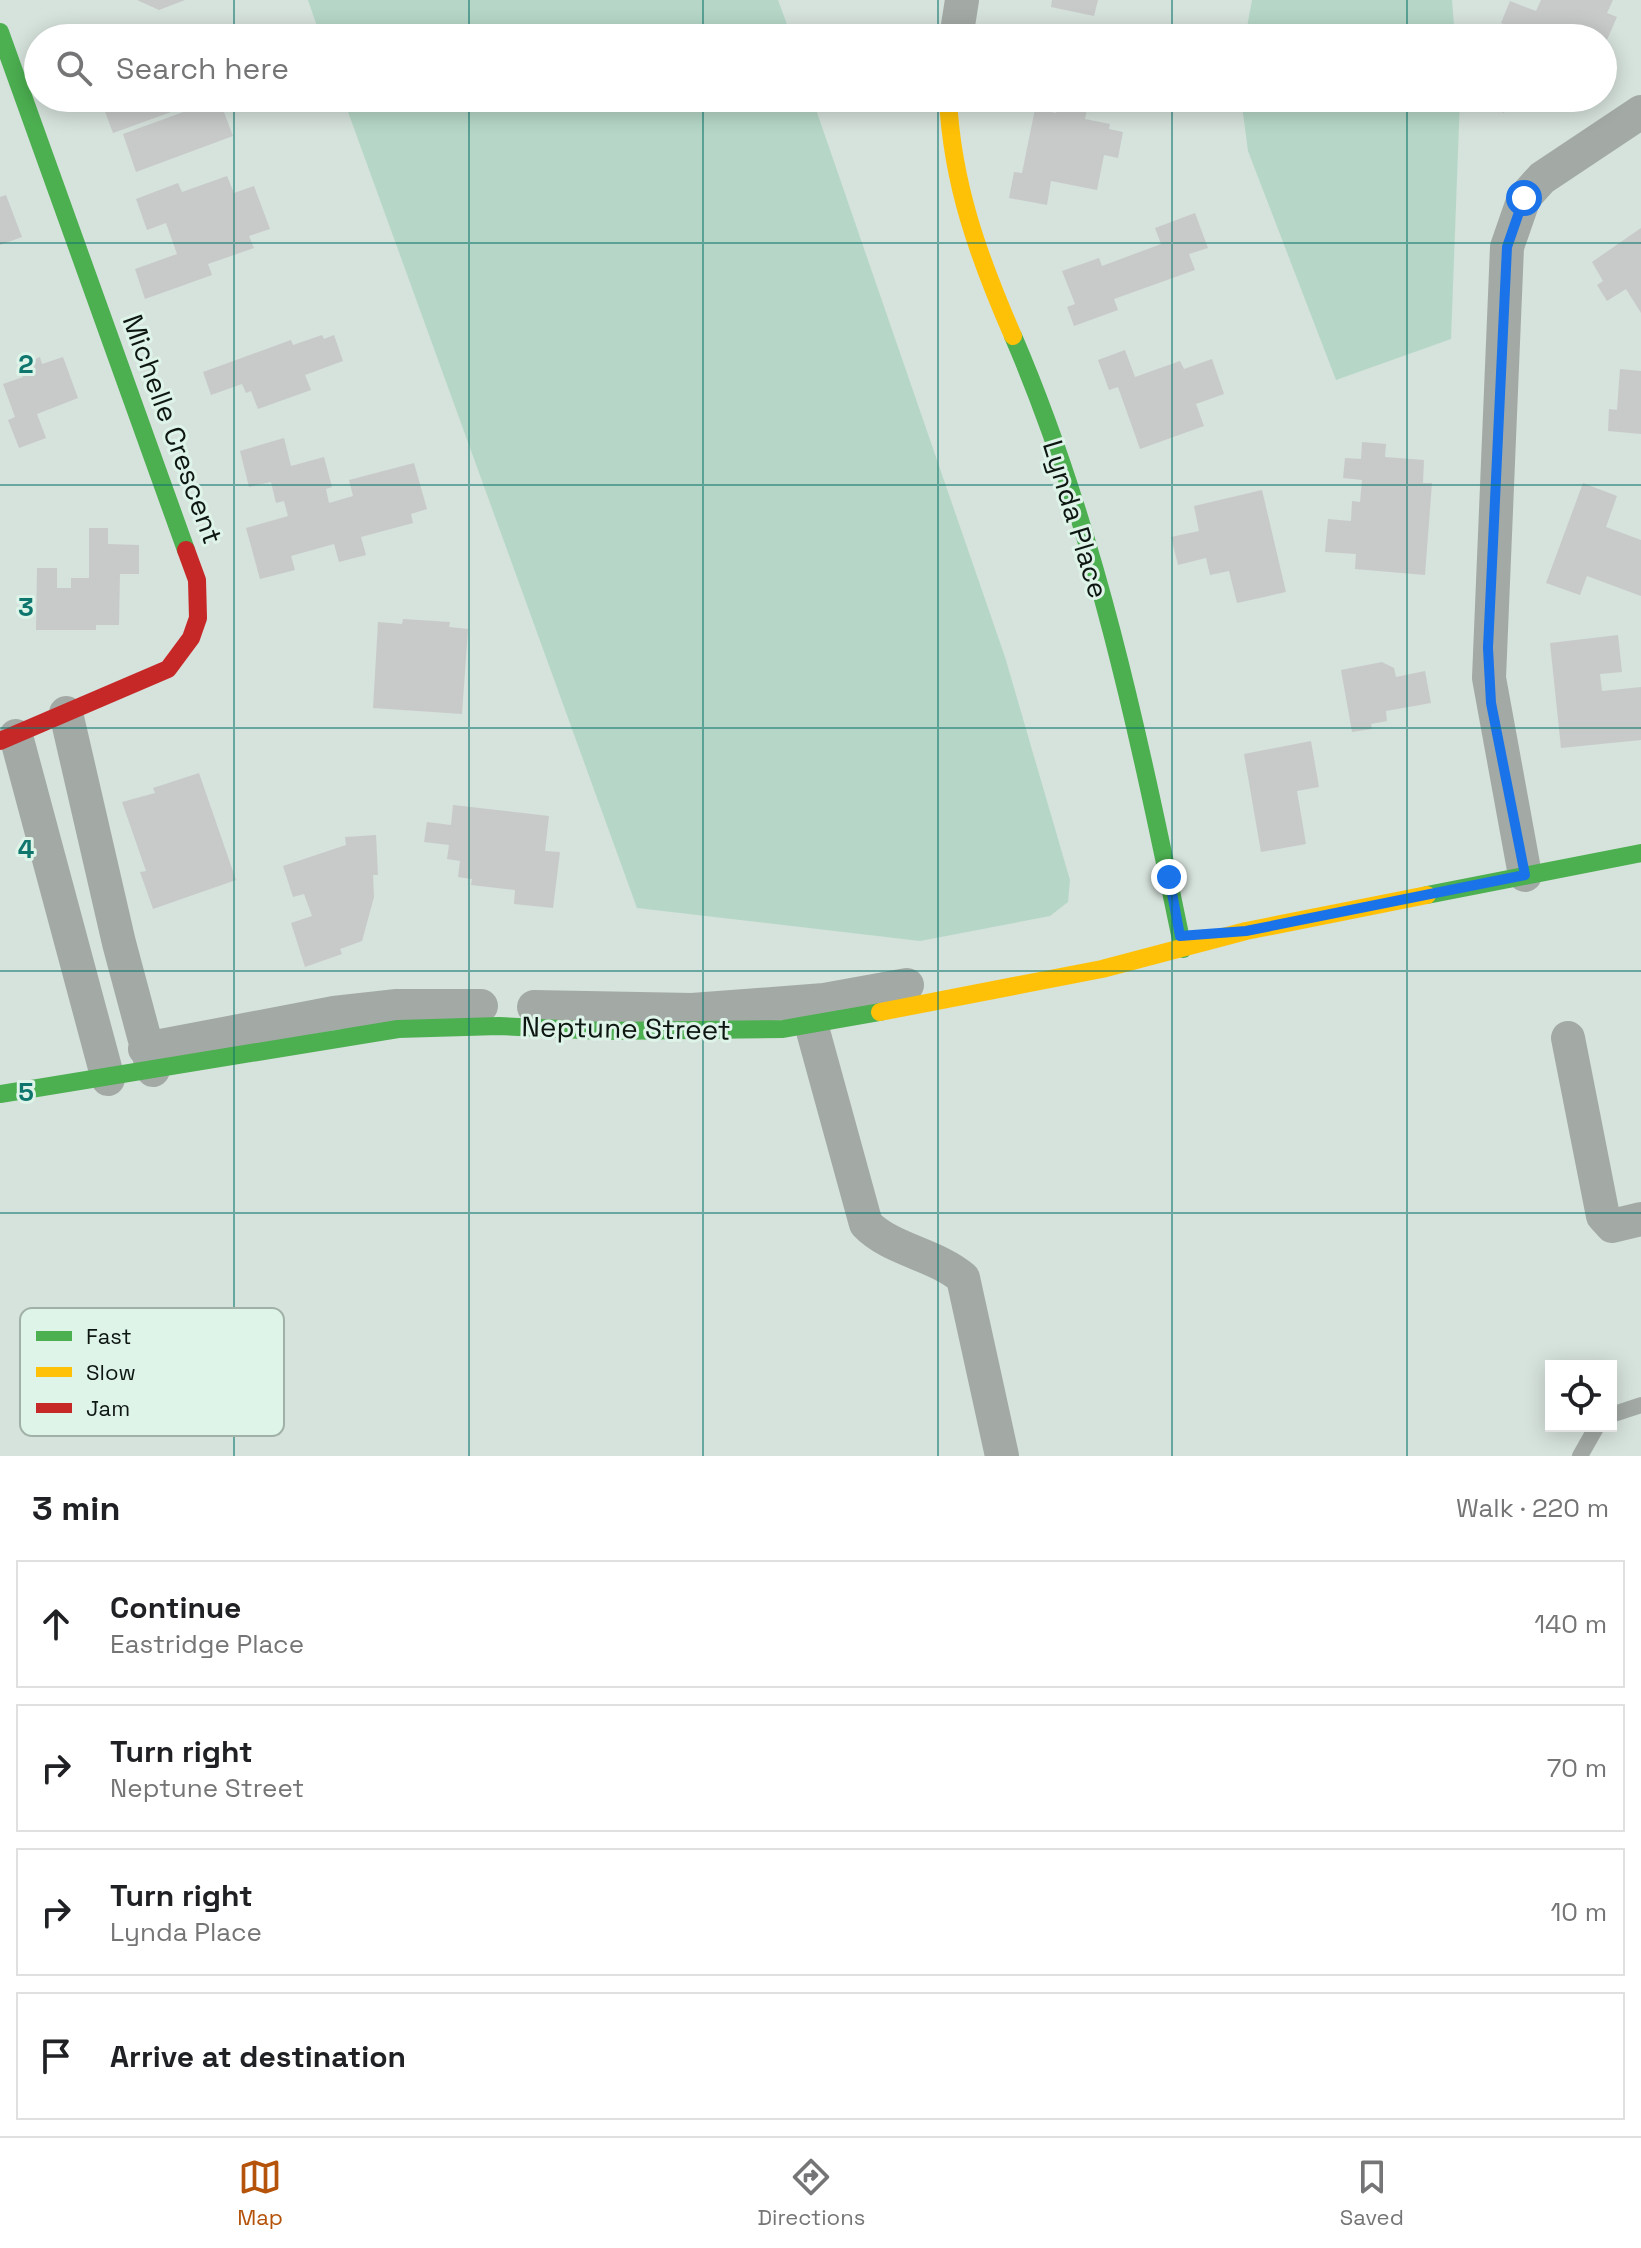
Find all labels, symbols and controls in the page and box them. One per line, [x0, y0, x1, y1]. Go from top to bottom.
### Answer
search box [24, 24, 1617, 112]
icon: search [52, 46, 96, 90]
text: Search here [116, 49, 289, 88]
route start [1506, 180, 1542, 216]
street label: Michelle Crescent [115, 309, 231, 549]
text: 2 [18, 347, 34, 381]
street label: Lynda Place [1035, 436, 1117, 602]
text: 3 [18, 590, 34, 624]
text: 4 [18, 832, 34, 866]
route end [1151, 859, 1187, 895]
street label: Neptune Street [521, 1008, 731, 1048]
text: 5 [18, 1075, 34, 1109]
legend [20, 1308, 284, 1436]
text: Fast [86, 1322, 132, 1350]
text: Slow [86, 1358, 136, 1386]
map controls [1545, 1360, 1617, 1432]
button: locate [1545, 1360, 1617, 1432]
text: Jam [86, 1394, 130, 1422]
text: 3 min [32, 1487, 120, 1530]
text: Walk · 220 m [1456, 1491, 1609, 1525]
text: Continue [110, 1588, 241, 1627]
icon: ahead [34, 1602, 78, 1646]
text: 140 m [1534, 1607, 1607, 1641]
text: Eastridge Place [110, 1627, 304, 1661]
text: Turn right [110, 1732, 253, 1771]
icon: right [34, 1746, 78, 1790]
text: 70 m [1547, 1751, 1607, 1785]
text: Neptune Street [110, 1771, 304, 1805]
text: Turn right [110, 1876, 253, 1915]
icon: right [34, 1890, 78, 1934]
text: 10 m [1550, 1895, 1607, 1929]
text: Lynda Place [110, 1915, 262, 1949]
icon: arrive [34, 2034, 78, 2078]
text: Arrive at destination [110, 2037, 406, 2076]
tab: Map [237, 2155, 283, 2231]
tab: Directions [757, 2155, 865, 2231]
tab: Saved [1340, 2155, 1404, 2231]

